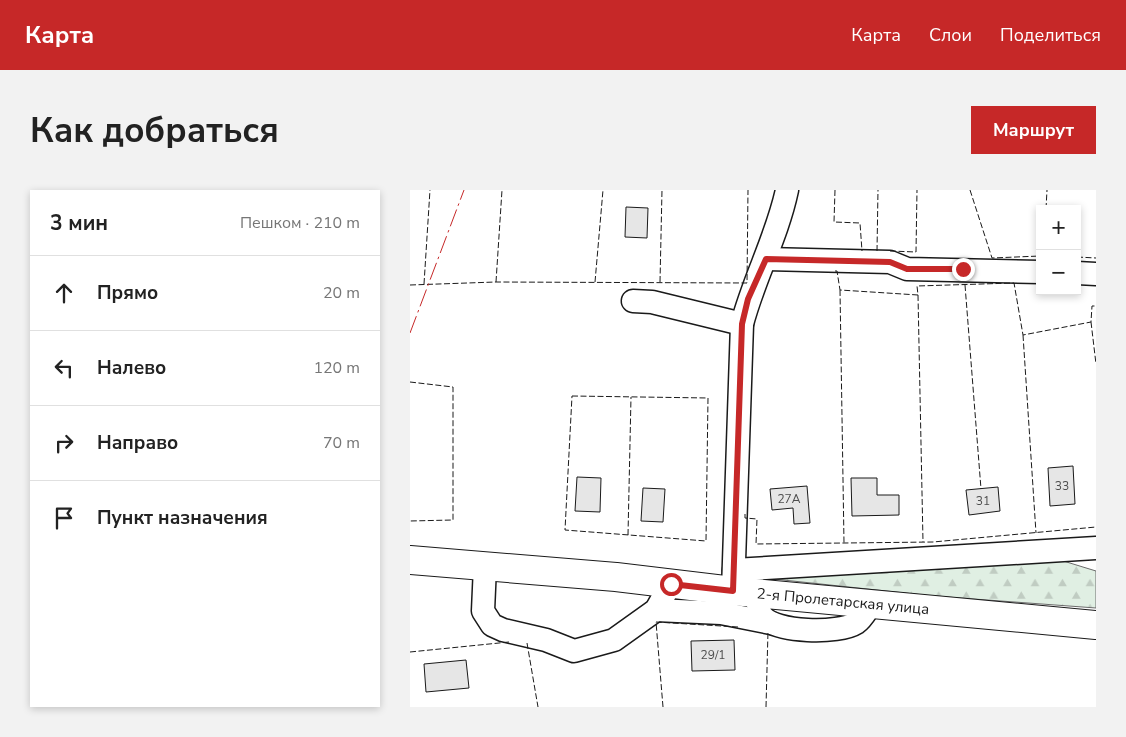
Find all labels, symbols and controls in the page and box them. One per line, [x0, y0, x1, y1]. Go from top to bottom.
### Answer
text: Карта [25, 19, 94, 51]
text: Карта [851, 23, 901, 47]
text: Слои [929, 23, 972, 47]
text: Поделиться [1000, 23, 1101, 47]
button: Маршрут [971, 106, 1096, 154]
text: Как добраться [30, 107, 279, 154]
map controls [1036, 205, 1081, 295]
button: + [1036, 205, 1081, 250]
text: 3 мин [50, 209, 108, 237]
text: Пешком · 210 m [240, 212, 360, 234]
button: − [1036, 250, 1081, 295]
route end [952, 258, 975, 281]
icon: ahead [50, 279, 78, 307]
text: Прямо [97, 280, 158, 306]
text: 20 m [323, 282, 360, 304]
icon: left [50, 354, 78, 382]
text: Налево [97, 355, 166, 381]
text: 120 m [313, 357, 360, 379]
icon: right [50, 429, 78, 457]
text: Направо [97, 430, 178, 456]
text: 70 m [323, 432, 360, 454]
house number: 33 [1055, 478, 1069, 494]
house number: 27А [777, 491, 801, 507]
house number: 31 [976, 493, 990, 509]
icon: arrive [50, 504, 78, 532]
text: Пункт назначения [97, 505, 268, 531]
route start [660, 573, 683, 596]
street label: 2-я Пролетарская улица [756, 583, 930, 619]
house number: 29/1 [701, 647, 726, 663]

